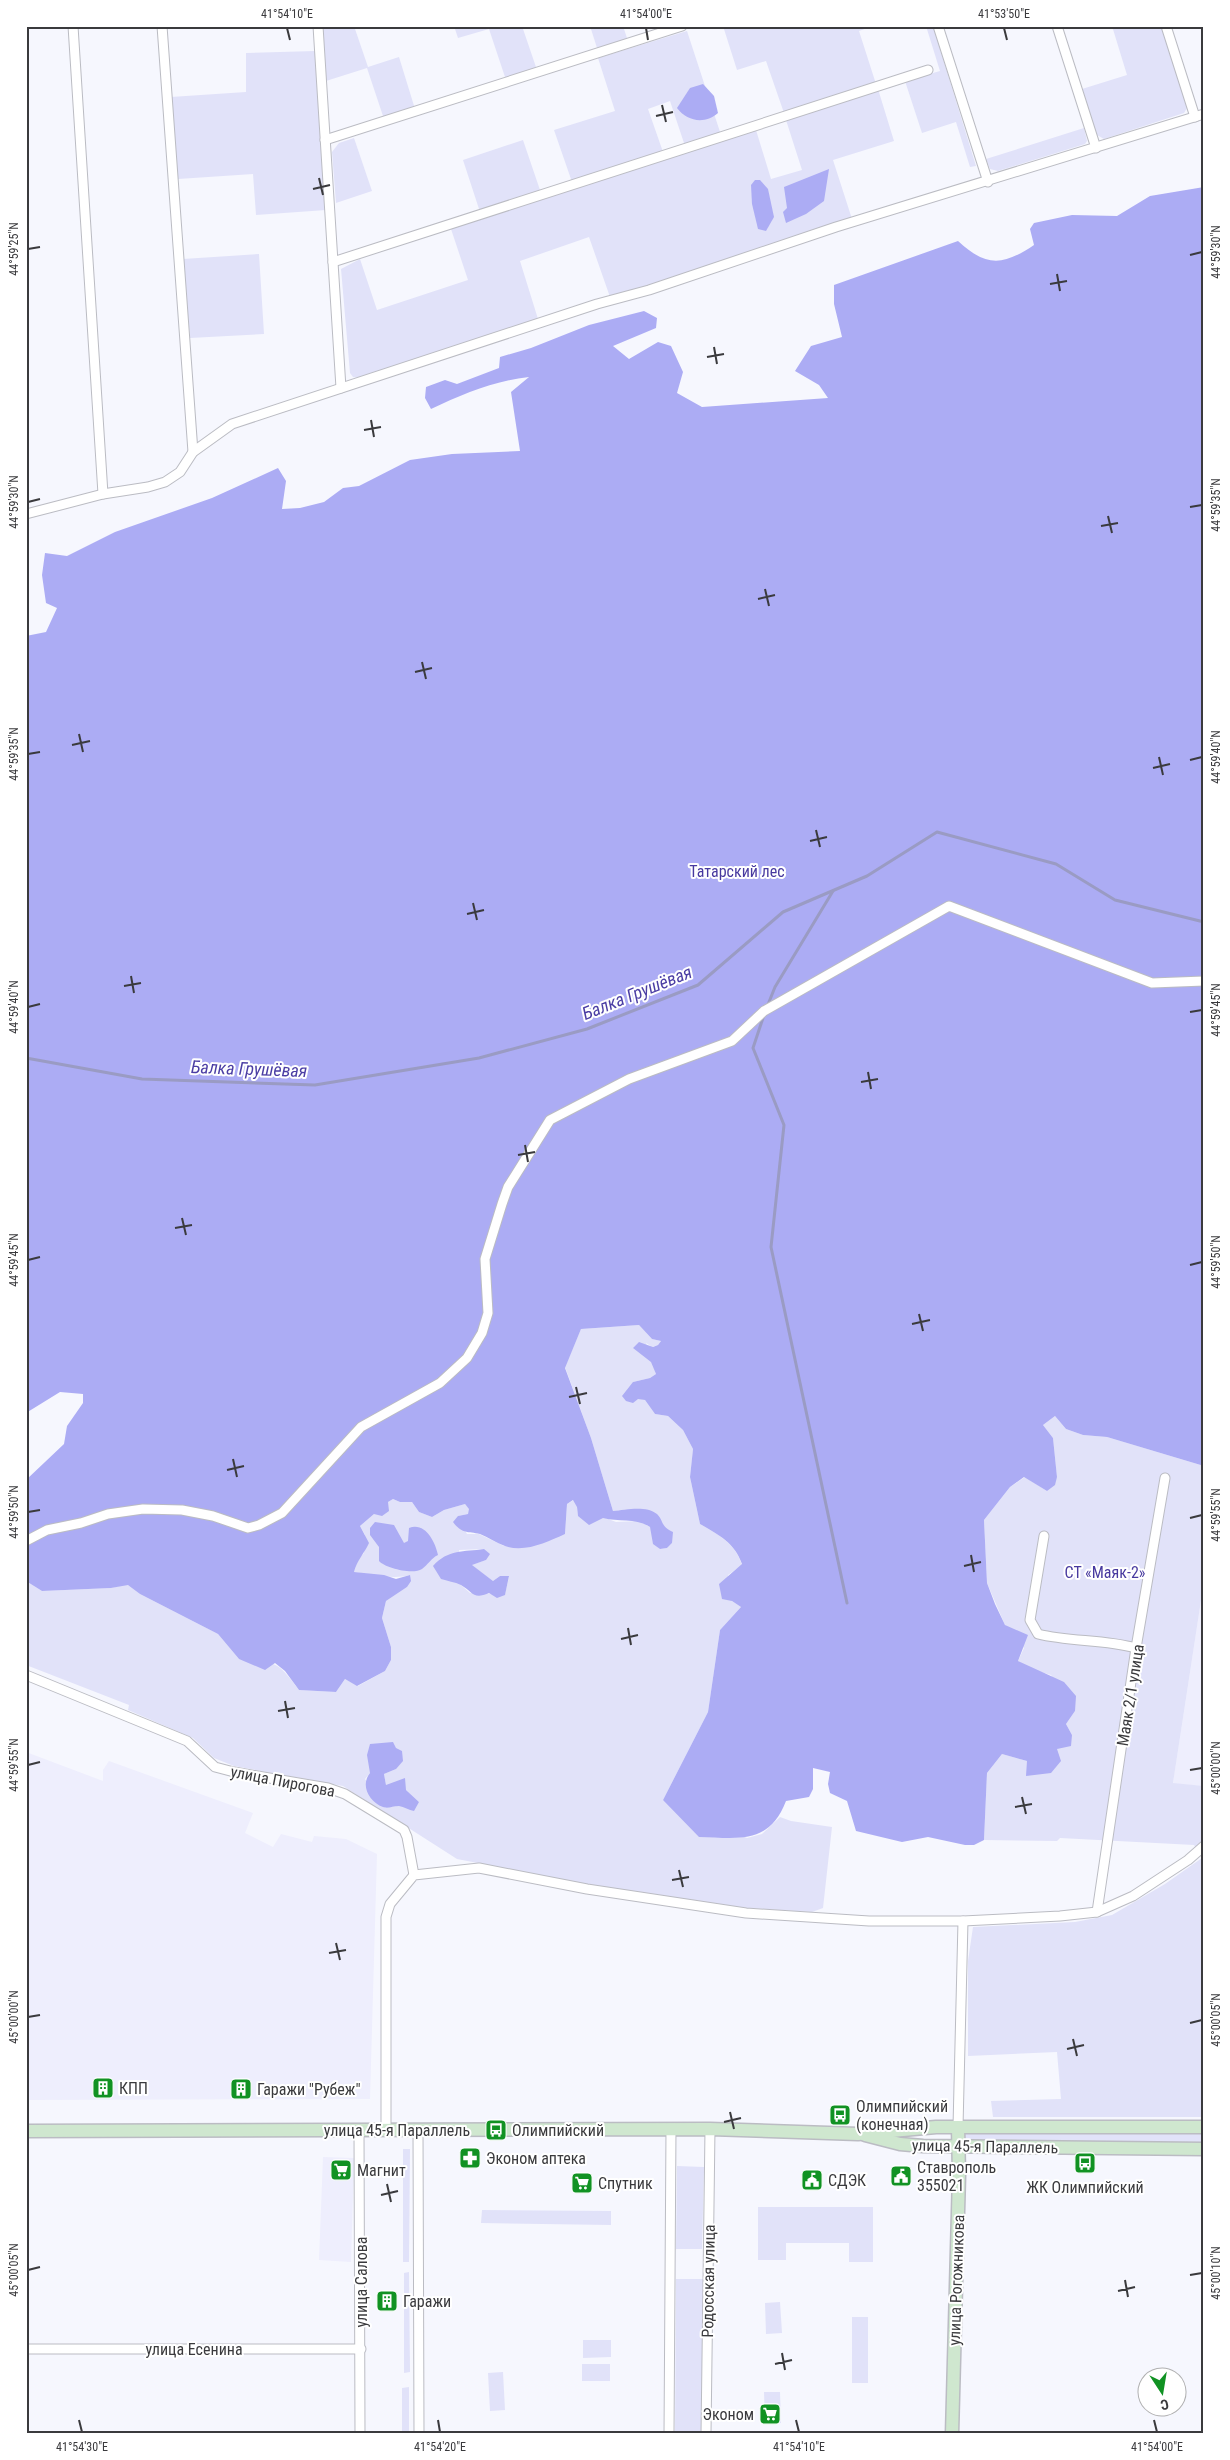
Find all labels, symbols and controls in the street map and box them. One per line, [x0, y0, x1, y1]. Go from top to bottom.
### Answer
text: 41°54'10"E [261, 7, 313, 21]
text: 41°54'00"E [620, 7, 672, 21]
text: 41°53'50"E [978, 7, 1030, 21]
text: 44°59'25"N [7, 222, 21, 276]
text: 44°59'30"N [1209, 225, 1223, 279]
text: 44°59'30"N [7, 475, 21, 529]
text: 44°59'35"N [1209, 478, 1223, 532]
text: 44°59'35"N [7, 727, 21, 781]
text: 44°59'40"N [1209, 730, 1223, 784]
park label: Татарский лес [689, 862, 785, 881]
water label: Балка Грушёвая [579, 961, 695, 1024]
text: 44°59'40"N [7, 980, 21, 1034]
text: 44°59'45"N [1209, 983, 1223, 1037]
water label: Балка Грушёвая [190, 1056, 308, 1081]
text: 44°59'45"N [7, 1233, 21, 1287]
text: 44°59'50"N [1209, 1235, 1223, 1289]
text: 44°59'50"N [7, 1485, 21, 1539]
text: 44°59'55"N [1209, 1488, 1223, 1542]
park label: СТ «Маяк-2» [1065, 1563, 1146, 1582]
street label: Маяк 2/1 улица [1113, 1643, 1148, 1747]
text: 44°59'55"N [7, 1738, 21, 1792]
text: 45°00'00"N [1209, 1741, 1223, 1795]
street label: улица Пирогова [229, 1762, 337, 1801]
text: 45°00'00"N [7, 1990, 21, 2044]
text: 45°00'05"N [1209, 1993, 1223, 2047]
building icon: КПП [91, 2076, 115, 2100]
building icon: Гаражи "Рубеж" [229, 2077, 253, 2101]
place label: КПП [119, 2079, 148, 2098]
place label: Гаражи "Рубеж" [257, 2080, 361, 2099]
place label: Олимпийский (конечная) [856, 2097, 948, 2134]
bus stop icon: Олимпийский (конечная) [828, 2103, 852, 2127]
bus stop icon: Олимпийский [484, 2118, 508, 2142]
street label: улица 45-я Параллель [324, 2121, 470, 2140]
place label: Олимпийский [512, 2121, 604, 2140]
street label: улица 45-я Параллель [912, 2136, 1058, 2157]
pharmacy icon: Эконом аптека [458, 2146, 482, 2170]
place label: Эконом аптека [486, 2149, 586, 2168]
bus stop icon: ЖК Олимпийский [1073, 2151, 1097, 2175]
supermarket icon: Магнит [329, 2158, 353, 2182]
place label: Ставрополь 355021 [917, 2158, 996, 2195]
place label: Магнит [357, 2161, 406, 2180]
public building icon: Ставрополь 355021 [889, 2164, 913, 2188]
public building icon: СДЭК [800, 2168, 824, 2192]
supermarket icon: Спутник [570, 2171, 594, 2195]
place label: СДЭК [828, 2171, 866, 2190]
place label: Спутник [598, 2174, 653, 2193]
place label: ЖК Олимпийский [1026, 2178, 1144, 2197]
street label: улица Рогожникова [945, 2214, 968, 2346]
street label: Родосская улица [698, 2224, 719, 2338]
street label: улица Салова [352, 2236, 371, 2328]
text: 45°00'05"N [7, 2243, 21, 2297]
text: 45°00'10"N [1209, 2246, 1223, 2300]
building icon: Гаражи [375, 2289, 399, 2313]
place label: Гаражи [403, 2292, 451, 2311]
street label: улица Есенина [145, 2340, 243, 2359]
north arrow [1138, 2368, 1188, 2418]
text: С [1159, 2396, 1170, 2413]
supermarket icon: Эконом [758, 2402, 782, 2426]
place label: Эконом [702, 2405, 754, 2424]
text: 41°54'30"E [56, 2440, 108, 2454]
text: 41°54'20"E [414, 2440, 466, 2454]
text: 41°54'10"E [773, 2440, 825, 2454]
text: 41°54'00"E [1131, 2440, 1183, 2454]

